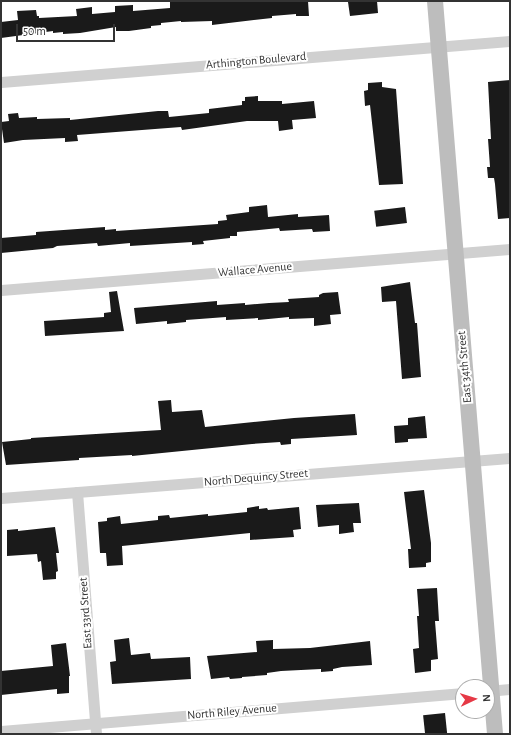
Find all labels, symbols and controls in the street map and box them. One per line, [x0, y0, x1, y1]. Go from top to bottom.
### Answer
scale bar [18, 16, 117, 42]
text: 50 m [23, 25, 46, 37]
street label: Arthington Boulevard [205, 49, 307, 73]
street label: Wallace Avenue [217, 260, 293, 280]
street label: East 34th Street [455, 330, 475, 404]
street label: North Dequincy Street [203, 466, 309, 490]
street label: East 33rd Street [76, 577, 96, 649]
north arrow [455, 679, 495, 719]
text: N [481, 694, 492, 702]
street label: North Riley Avenue [187, 701, 277, 723]

